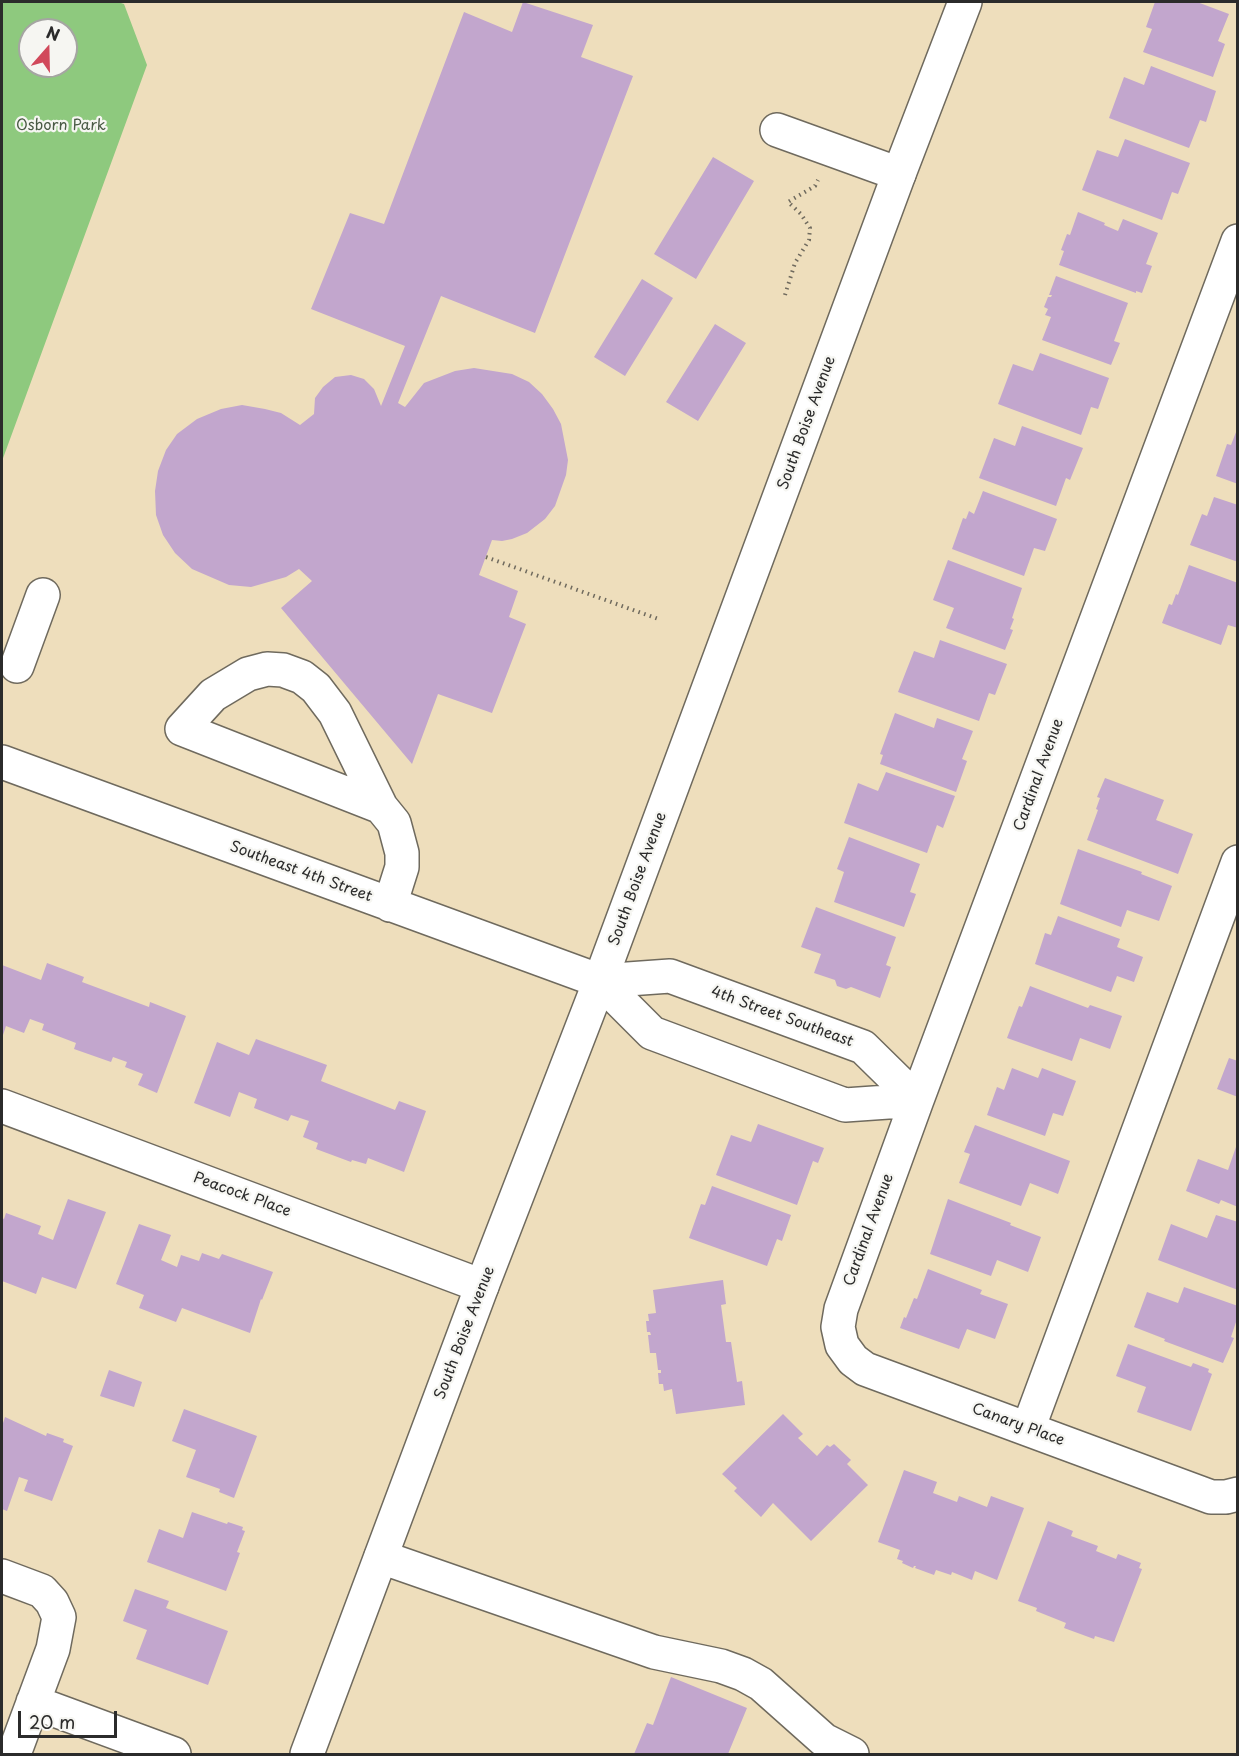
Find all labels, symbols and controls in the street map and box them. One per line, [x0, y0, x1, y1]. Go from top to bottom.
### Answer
north arrow [18, 18, 78, 78]
text: N [43, 20, 64, 46]
park label: Osborn Park [16, 117, 106, 135]
street label: South Boise Avenue [774, 354, 840, 492]
street label: Cardinal Avenue [1010, 716, 1068, 834]
street label: South Boise Avenue [605, 810, 671, 948]
street label: Southeast 4th Street [227, 838, 375, 906]
street label: 4th Street Southeast [708, 983, 856, 1051]
street label: Peacock Place [191, 1169, 293, 1221]
street label: Cardinal Avenue [840, 1171, 898, 1289]
street label: South Boise Avenue [431, 1264, 499, 1402]
street label: Canary Place [969, 1400, 1067, 1450]
scale bar [21, 1699, 120, 1737]
text: 20 m [29, 1708, 75, 1735]

